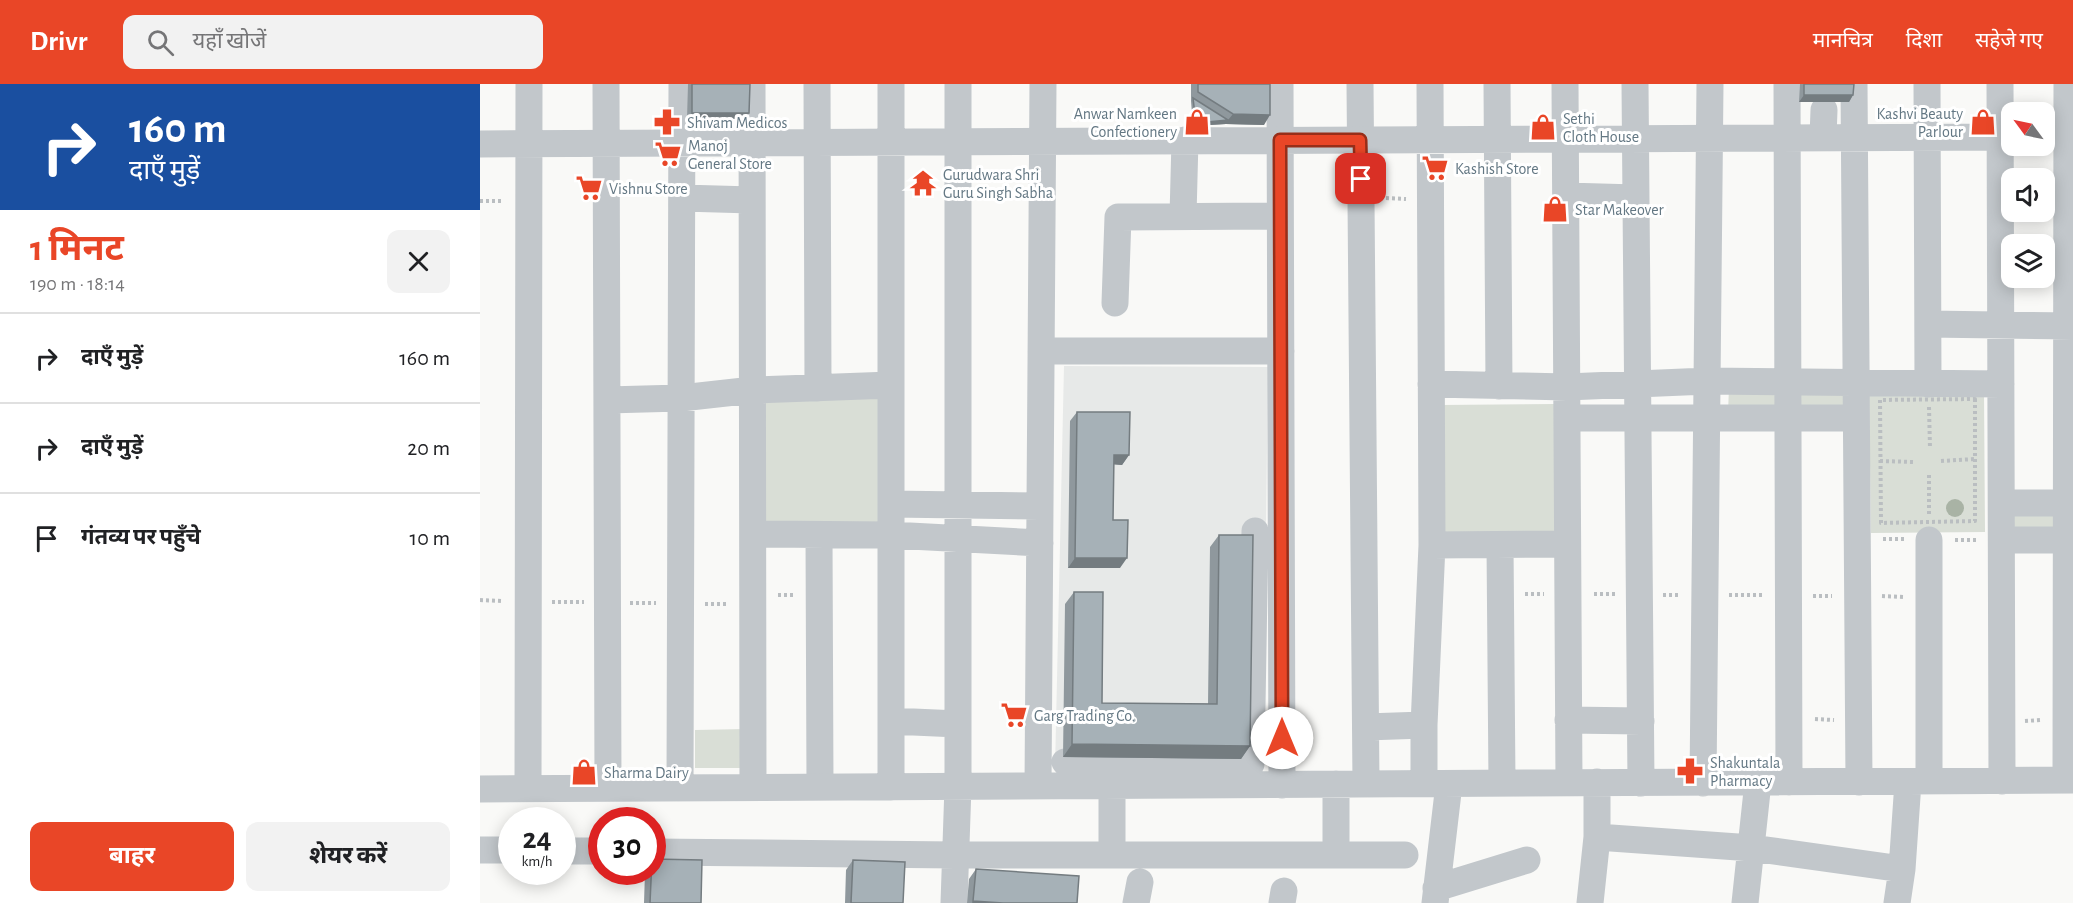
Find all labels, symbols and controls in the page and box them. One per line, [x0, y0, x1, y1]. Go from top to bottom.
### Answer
search box [123, 15, 543, 69]
icon: search [144, 26, 177, 59]
text: Drivr [30, 28, 87, 56]
text: यहाँ खोजें [192, 30, 266, 52]
text: मानचित्र [1813, 30, 1873, 51]
text: दिशा [1906, 30, 1942, 51]
text: सहेजे गए [1975, 30, 2043, 51]
north arrow [2001, 102, 2055, 156]
map controls [2001, 102, 2055, 288]
place label: Anwar Namkeen Confectionery [1074, 106, 1177, 141]
place label: Kashvi Beauty Parlour [1877, 106, 1964, 140]
pharmacy icon: Shivam Medicos [652, 107, 682, 137]
shop icon: Anwar Namkeen Confectionery [1182, 107, 1212, 137]
shop icon: Kashvi Beauty Parlour [1968, 107, 1998, 137]
icon: right [30, 108, 108, 186]
text: 160 m [129, 108, 227, 150]
place label: Sethi Cloth House [1563, 111, 1639, 145]
shop icon: Sethi Cloth House [1528, 112, 1558, 142]
place label: Shivam Medicos [687, 115, 788, 131]
place label: Manoj General Store [688, 138, 772, 172]
supermarket icon: Manoj General Store [653, 139, 683, 169]
pin [1335, 153, 1386, 204]
supermarket icon: Kashish Store [1420, 153, 1450, 183]
text: दाएँ मुड़ें [129, 157, 200, 184]
place label: Kashish Store [1455, 161, 1539, 177]
icon: arrive [1344, 162, 1377, 195]
place label: Gurudwara Shri Guru Singh Sabha [943, 167, 1053, 201]
temple icon: Gurudwara Shri Guru Singh Sabha [908, 168, 938, 198]
button: sound [2001, 168, 2055, 222]
supermarket icon: Vishnu Store [574, 173, 604, 203]
place label: Vishnu Store [609, 181, 688, 197]
shop icon: Star Makeover [1540, 194, 1570, 224]
place label: Star Makeover [1575, 202, 1665, 218]
button: close [387, 230, 450, 293]
text: 1 मिनट [30, 231, 124, 267]
button: layers [2001, 234, 2055, 288]
text: 190 m · 18:14 [30, 274, 125, 294]
icon: right [30, 342, 63, 375]
text: दाएँ मुड़ें [81, 346, 143, 368]
text: 160 m [399, 347, 450, 369]
icon: right [30, 432, 63, 465]
text: दाएँ मुड़ें [81, 436, 143, 458]
text: 20 m [407, 437, 450, 459]
icon: arrive [30, 522, 63, 555]
text: गंतव्य पर पहुँचे [81, 526, 201, 548]
text: 10 m [410, 527, 450, 549]
supermarket icon: Garg Trading Co. [999, 700, 1029, 730]
position arrow [1250, 706, 1314, 770]
place label: Garg Trading Co. [1034, 708, 1135, 724]
place label: Shakuntala Pharmacy [1710, 755, 1781, 790]
pharmacy icon: Shakuntala Pharmacy [1675, 756, 1705, 786]
shop icon: Sharma Dairy [569, 757, 599, 787]
place label: Sharma Dairy [604, 765, 689, 782]
speed limit sign: 30 [588, 807, 666, 885]
button: बाहर [30, 822, 234, 891]
button: शेयर करें [246, 822, 450, 891]
text: 24 [522, 824, 552, 854]
text: km/h [522, 854, 552, 869]

